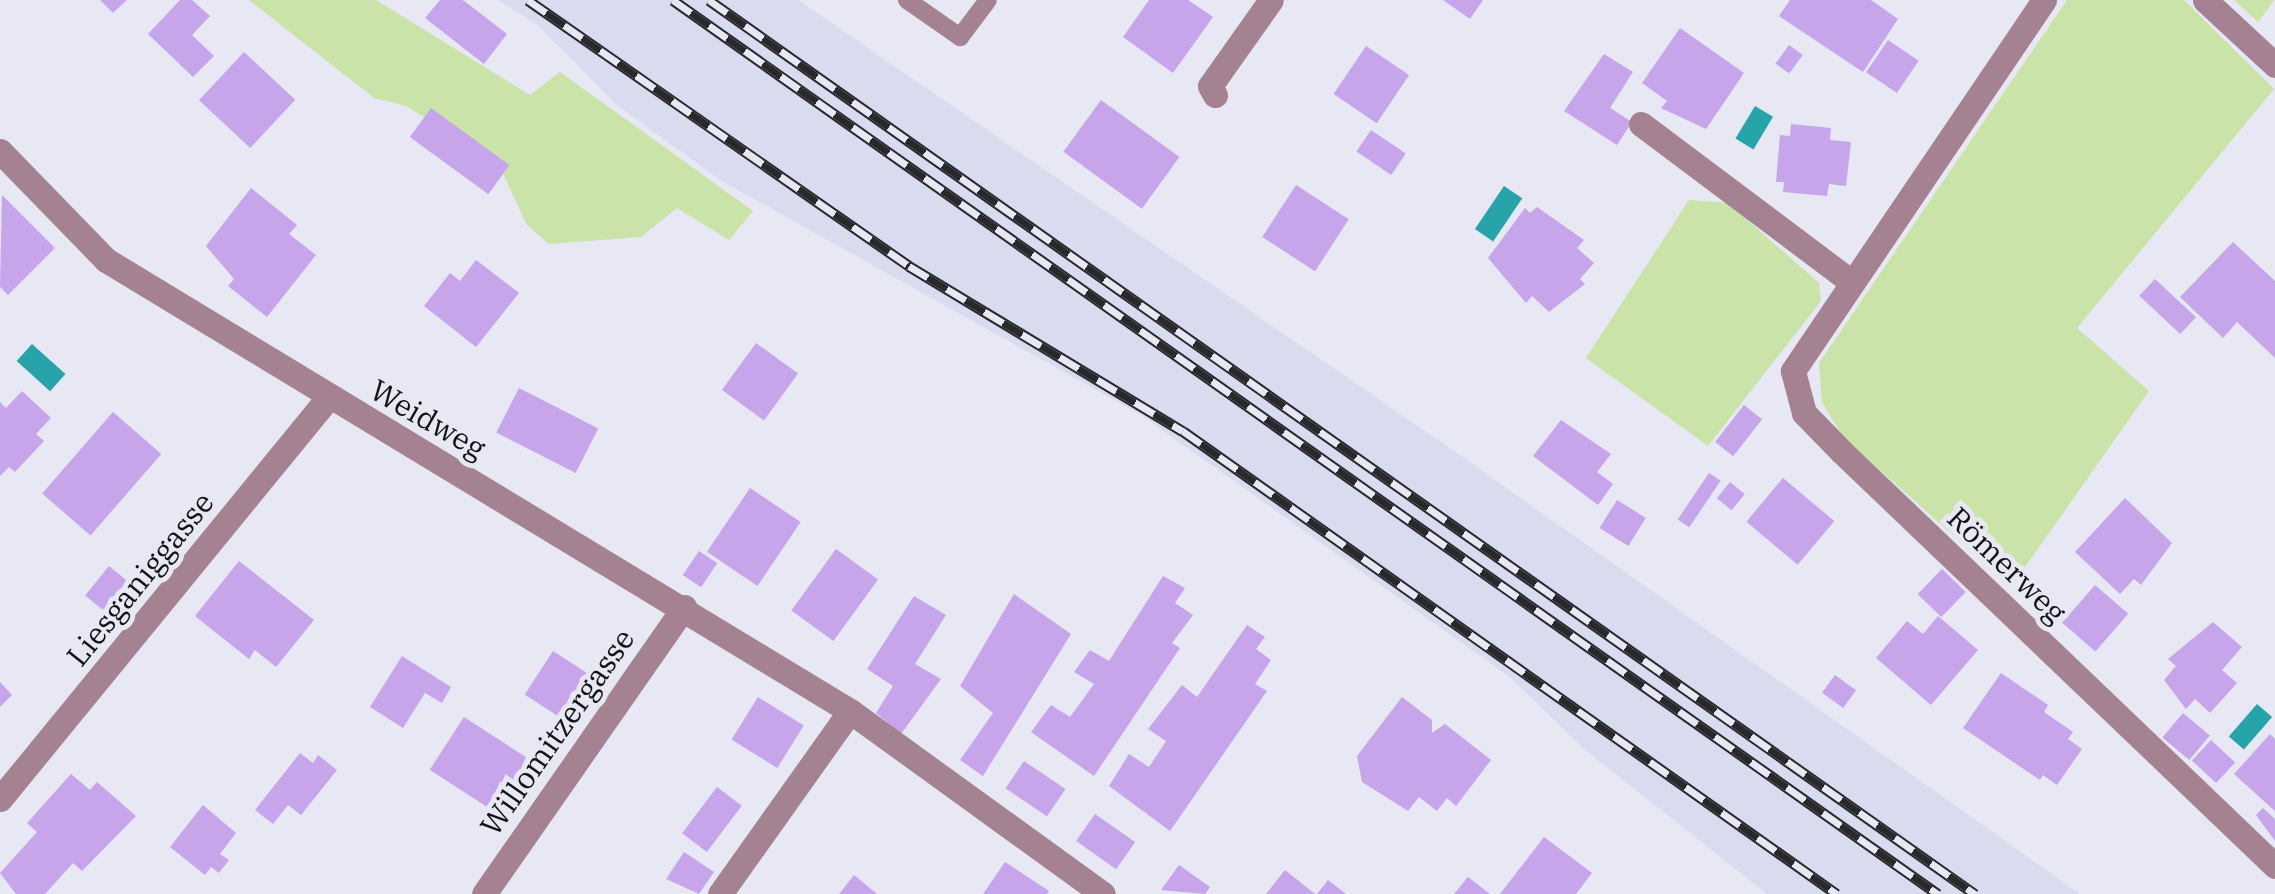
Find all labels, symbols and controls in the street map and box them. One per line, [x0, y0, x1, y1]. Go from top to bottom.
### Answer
street label: Weidweg [364, 372, 492, 466]
street label: Liesganiggasse [59, 485, 221, 673]
street label: Römerweg [1940, 500, 2074, 630]
street label: Willomitzergasse [472, 622, 642, 842]

